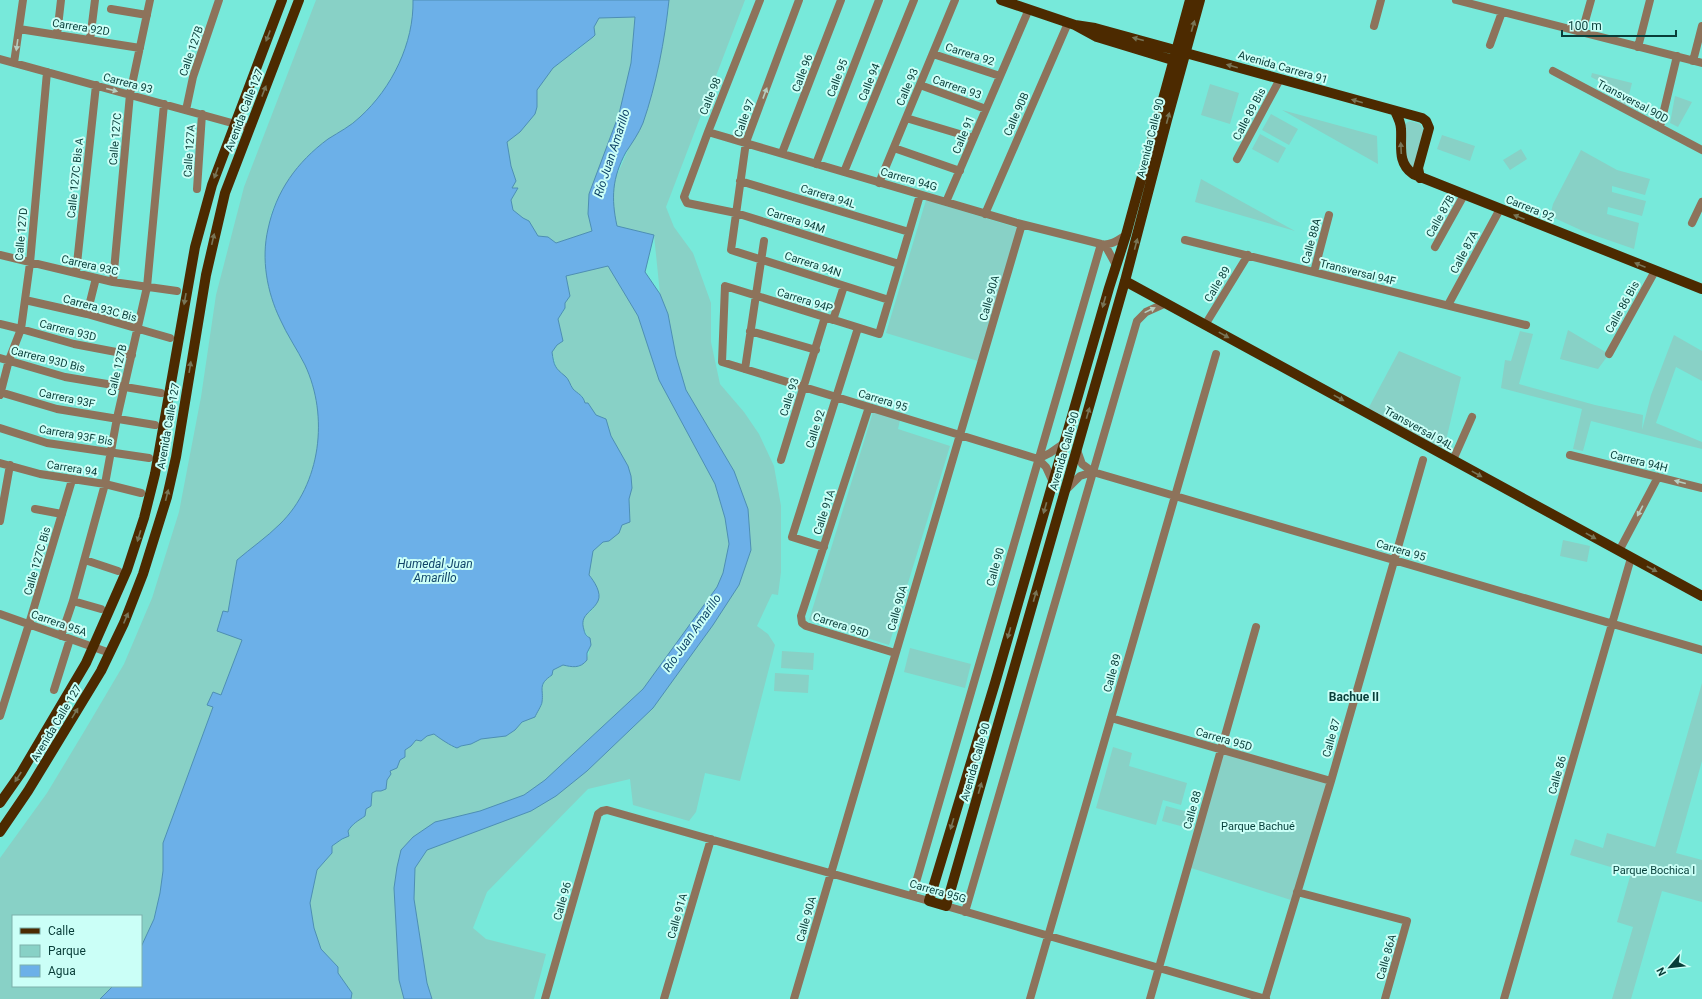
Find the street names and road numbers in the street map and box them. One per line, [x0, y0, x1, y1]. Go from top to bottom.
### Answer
street label: Carrera 92D [51, 17, 111, 38]
street label: Calle 127B [177, 24, 206, 78]
street label: Carrera 92 [944, 40, 996, 69]
street label: Avenida Carrera 91 [1237, 48, 1329, 86]
street label: Calle 96 [789, 52, 816, 94]
street label: Calle 95 [824, 57, 851, 99]
street label: Calle 94 [856, 61, 883, 103]
street label: Avenida Calle 127 [223, 67, 266, 153]
street label: Calle 93 [894, 67, 921, 108]
street label: Carrera 93 [102, 71, 154, 96]
street label: Carrera 93 [931, 73, 983, 102]
street label: Calle 98 [697, 75, 724, 117]
street label: Transversal 90D [1595, 77, 1671, 126]
street label: Calle 89 Bis [1230, 86, 1269, 143]
street label: Calle 90B [1001, 90, 1032, 138]
street label: Calle 97 [732, 97, 757, 139]
street label: Avenida Calle 90 [1134, 97, 1167, 179]
street label: Calle 127C [107, 112, 124, 166]
street label: Calle 91 [950, 115, 977, 156]
street label: Calle 127A [181, 123, 198, 178]
street label: Calle 127C Bis A [65, 136, 86, 219]
street label: Carrera 94G [879, 165, 939, 194]
street label: Carrera 94L [799, 182, 857, 211]
street label: Calle 87B [1424, 193, 1457, 240]
street label: Carrera 92 [1504, 193, 1556, 224]
street label: Carrera 94M [765, 205, 827, 236]
street label: Calle 127D [13, 207, 30, 261]
street label: Calle 88A [1299, 216, 1324, 265]
street label: Calle 87A [1448, 228, 1482, 276]
street label: Carrera 94N [783, 249, 843, 280]
street label: Carrera 93C [60, 253, 120, 278]
street label: Transversal 94F [1319, 257, 1397, 288]
street label: Calle 89 [1202, 264, 1233, 305]
street label: Calle 90A [977, 273, 1002, 322]
street label: Calle 86 Bis [1603, 279, 1642, 335]
street label: Carrera 94P [775, 286, 834, 315]
street label: Carrera 93C Bis [61, 292, 139, 325]
street label: Carrera 93D [38, 317, 98, 344]
street label: Calle 127B [105, 343, 130, 397]
street label: Carrera 93D Bis [9, 344, 87, 375]
street label: Calle 93 [777, 376, 802, 418]
street label: Avenida Calle 127 [155, 382, 182, 470]
street label: Carrera 93F [38, 386, 96, 411]
street label: Carrera 95 [857, 387, 909, 414]
street label: Transversal 94L [1382, 404, 1456, 453]
street label: Calle 92 [803, 408, 828, 450]
street label: Avenida Calle 90 [1047, 410, 1082, 492]
street label: Carrera 93F Bis [38, 423, 114, 448]
street label: Carrera 94H [1609, 448, 1669, 475]
street label: Carrera 94 [46, 458, 98, 479]
street label: Calle 91A [811, 487, 838, 536]
street label: Calle 127C Bis [21, 525, 54, 597]
street label: Carrera 95 [1375, 537, 1427, 564]
street label: Calle 90 [984, 546, 1007, 588]
street label: Calle 90A [885, 583, 910, 632]
street label: Carrera 95A [29, 608, 89, 639]
street label: Carrera 95D [811, 610, 871, 641]
street label: Calle 89 [1101, 652, 1124, 694]
street label: Avenida Calle 127 [28, 683, 84, 764]
street label: Calle 87 [1320, 717, 1343, 759]
street label: Avenida Calle 90 [958, 721, 993, 803]
street label: Carrera 95D [1194, 725, 1254, 754]
street label: Calle 86 [1546, 754, 1569, 796]
street label: Calle 88 [1181, 789, 1204, 831]
street label: Carrera 95G [908, 877, 968, 906]
street label: Calle 96 [551, 880, 574, 922]
street label: Calle 91A [665, 891, 690, 940]
street label: Calle 90A [794, 894, 819, 943]
street label: Calle 86A [1374, 932, 1399, 981]

